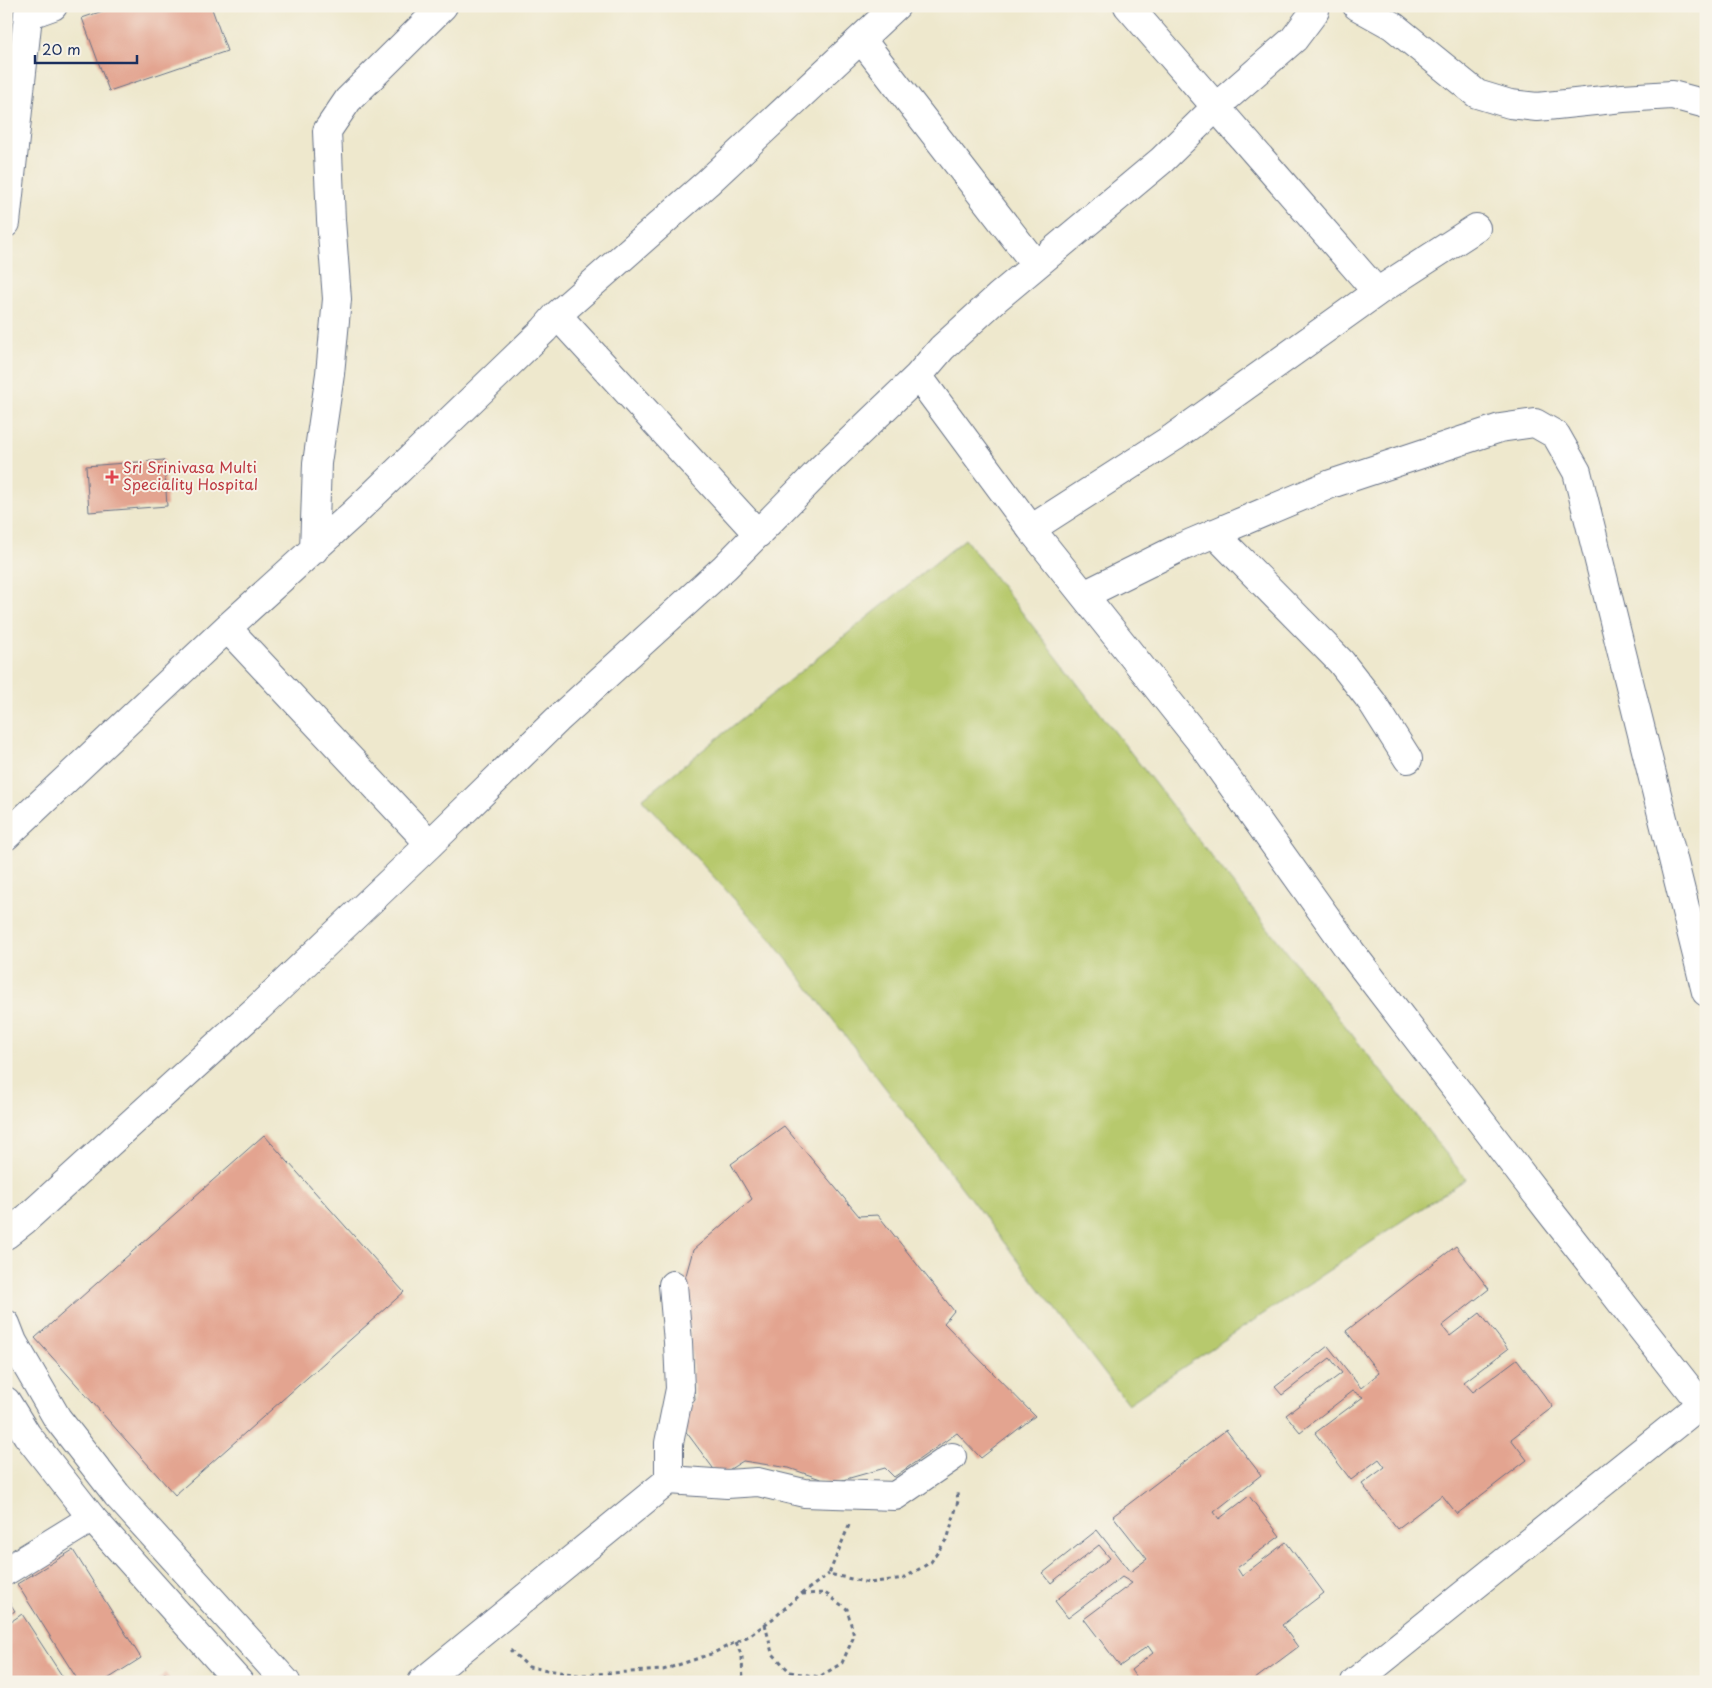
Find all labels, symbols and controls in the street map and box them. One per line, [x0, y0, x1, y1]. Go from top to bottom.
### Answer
scale bar [35, 32, 138, 64]
text: 20 m [42, 37, 81, 60]
place label: Sri Srinivasa Multi Speciality Hospital [123, 455, 258, 495]
marker: Sri Srinivasa Multi Speciality Hospital [105, 470, 119, 484]

